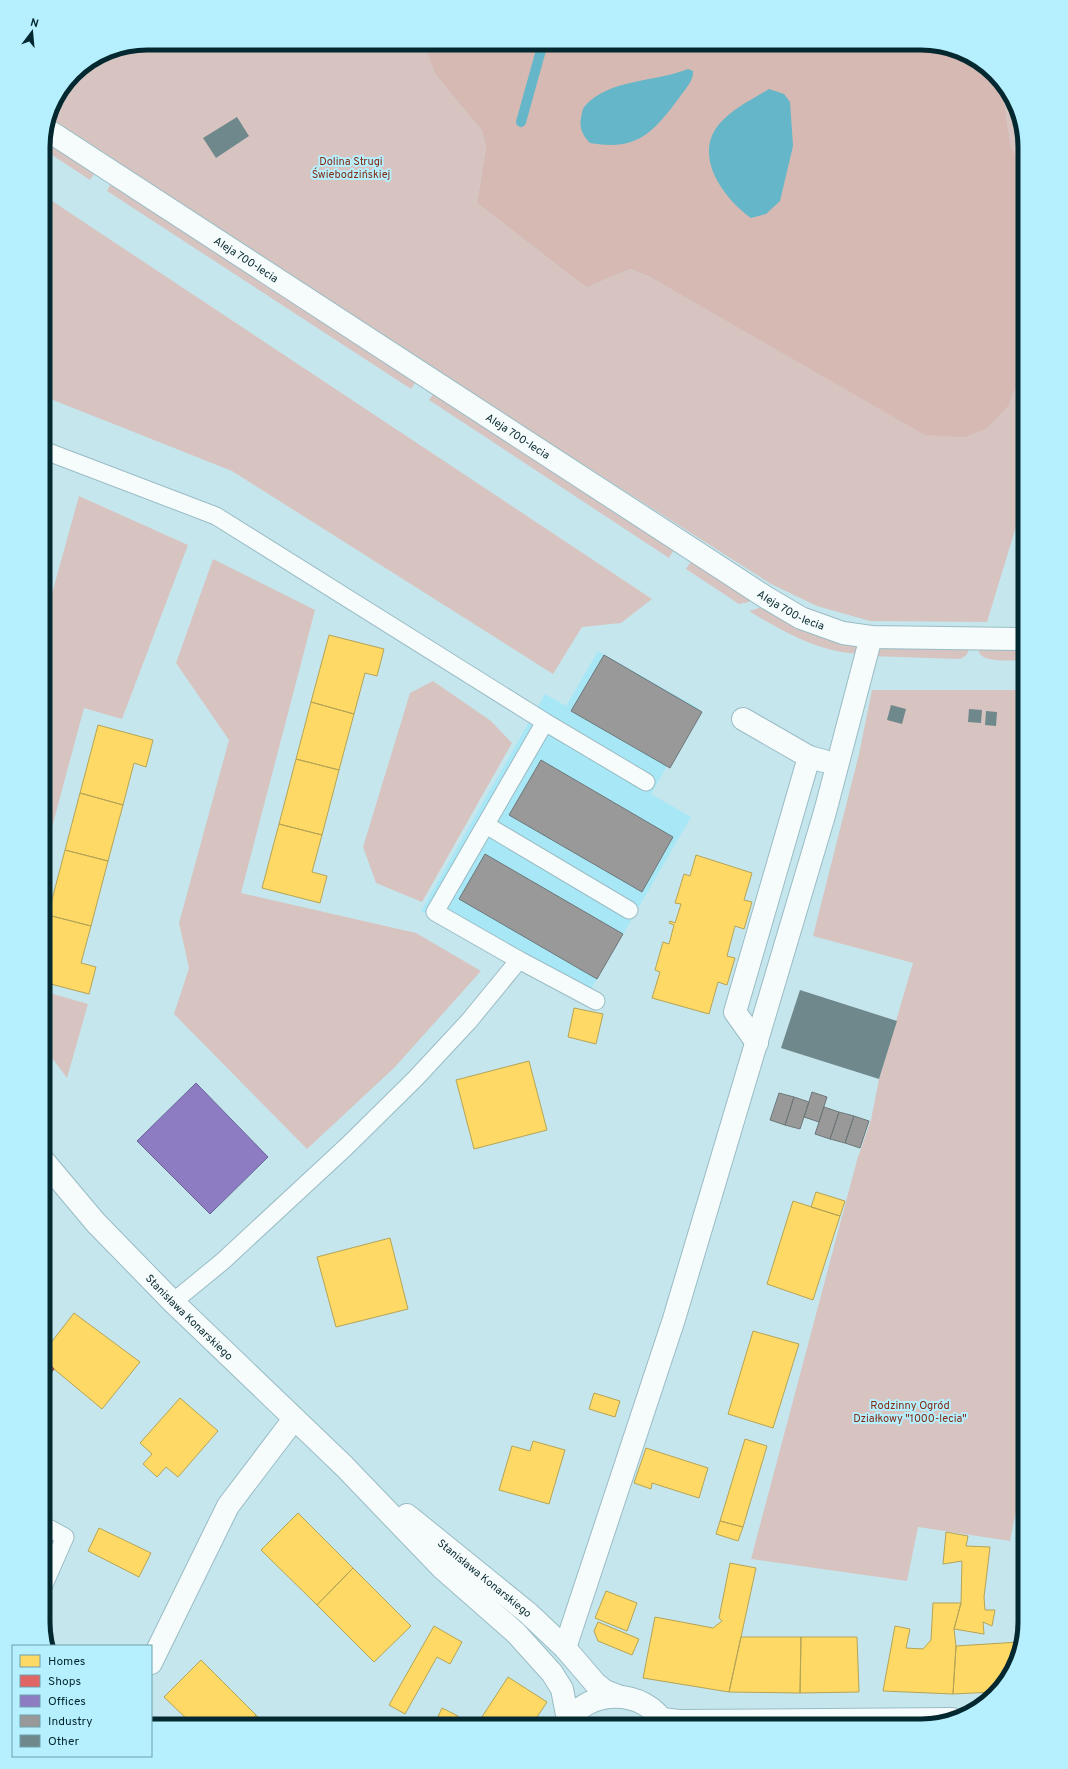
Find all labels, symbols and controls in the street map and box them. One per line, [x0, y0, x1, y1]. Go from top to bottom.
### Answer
north arrow [12, 12, 52, 52]
text: N [29, 16, 40, 31]
park label: Dolina Strugi Świebodzińskiej [312, 155, 390, 182]
street label: Aleja 700-lecia [211, 234, 281, 286]
street label: Aleja 700-lecia [483, 411, 552, 463]
street label: Aleja 700-lecia [754, 587, 826, 634]
street label: Stanisława Konarskiego [142, 1272, 236, 1364]
park label: Rodzinny Ogród Działkowy "1000-lecia" [853, 1399, 967, 1426]
street label: Stanisława Konarskiego [434, 1536, 534, 1621]
legend [12, 1645, 152, 1757]
text: Homes [48, 1654, 85, 1670]
text: Shops [48, 1674, 81, 1690]
text: Offices [48, 1694, 86, 1710]
text: Industry [48, 1714, 93, 1730]
text: Other [48, 1734, 80, 1750]

